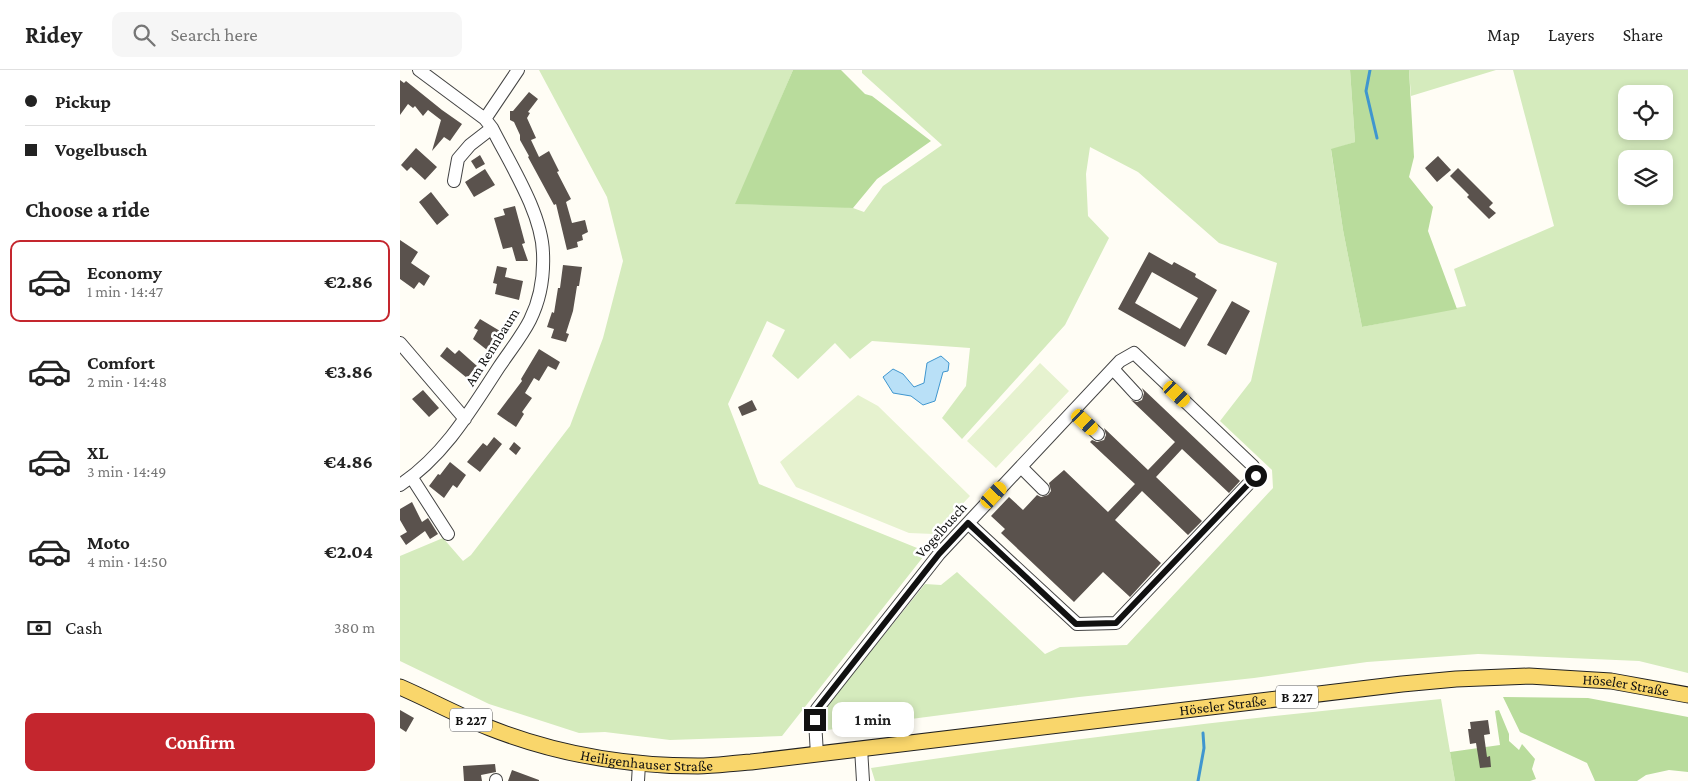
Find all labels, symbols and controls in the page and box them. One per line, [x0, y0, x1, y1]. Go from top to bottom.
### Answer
search box [112, 12, 462, 57]
text: Ridey [25, 21, 82, 48]
icon: search [130, 21, 158, 49]
text: Search here [170, 24, 258, 45]
text: Map [1487, 25, 1520, 45]
text: Layers [1548, 25, 1595, 45]
text: Share [1623, 25, 1663, 45]
map controls [1618, 85, 1673, 205]
button: locate [1618, 85, 1673, 140]
text: Pickup [55, 91, 111, 112]
text: Vogelbusch [55, 139, 147, 160]
button: layers [1618, 150, 1673, 205]
text: Choose a ride [25, 197, 150, 222]
icon: car [27, 259, 72, 304]
text: Economy [87, 262, 162, 283]
text: €2.86 [324, 271, 373, 292]
text: 1 min · 14:47 [87, 283, 163, 300]
street label: Am Rennbaum [462, 305, 522, 389]
icon: car [27, 349, 72, 394]
text: Comfort [87, 352, 155, 373]
text: €3.86 [325, 361, 373, 382]
text: 2 min · 14:48 [87, 373, 167, 390]
car [1160, 378, 1193, 410]
car [1068, 406, 1101, 438]
icon: car [27, 439, 72, 484]
text: XL [87, 442, 109, 463]
text: €4.86 [324, 451, 373, 472]
text: 3 min · 14:49 [87, 463, 166, 480]
route start [1245, 465, 1267, 487]
car [978, 479, 1009, 511]
street label: Vogelbusch [912, 499, 971, 562]
icon: car [27, 529, 72, 574]
text: Moto [87, 532, 130, 553]
text: €2.04 [324, 541, 373, 562]
text: 4 min · 14:50 [87, 553, 167, 570]
icon: cash [25, 614, 53, 642]
text: Cash [65, 617, 103, 638]
text: 380 m [334, 619, 375, 636]
street label: Höseler Straße [1582, 671, 1671, 699]
road number: B 227 [1276, 686, 1318, 708]
street label: Höseler Straße [1179, 692, 1268, 719]
callout: 1 min [832, 702, 915, 738]
road number: B 227 [450, 708, 492, 732]
route end [804, 709, 826, 731]
text: 1 min [855, 711, 891, 728]
button: Confirm [25, 713, 375, 771]
street label: Heiligenhauser Straße [579, 747, 714, 774]

